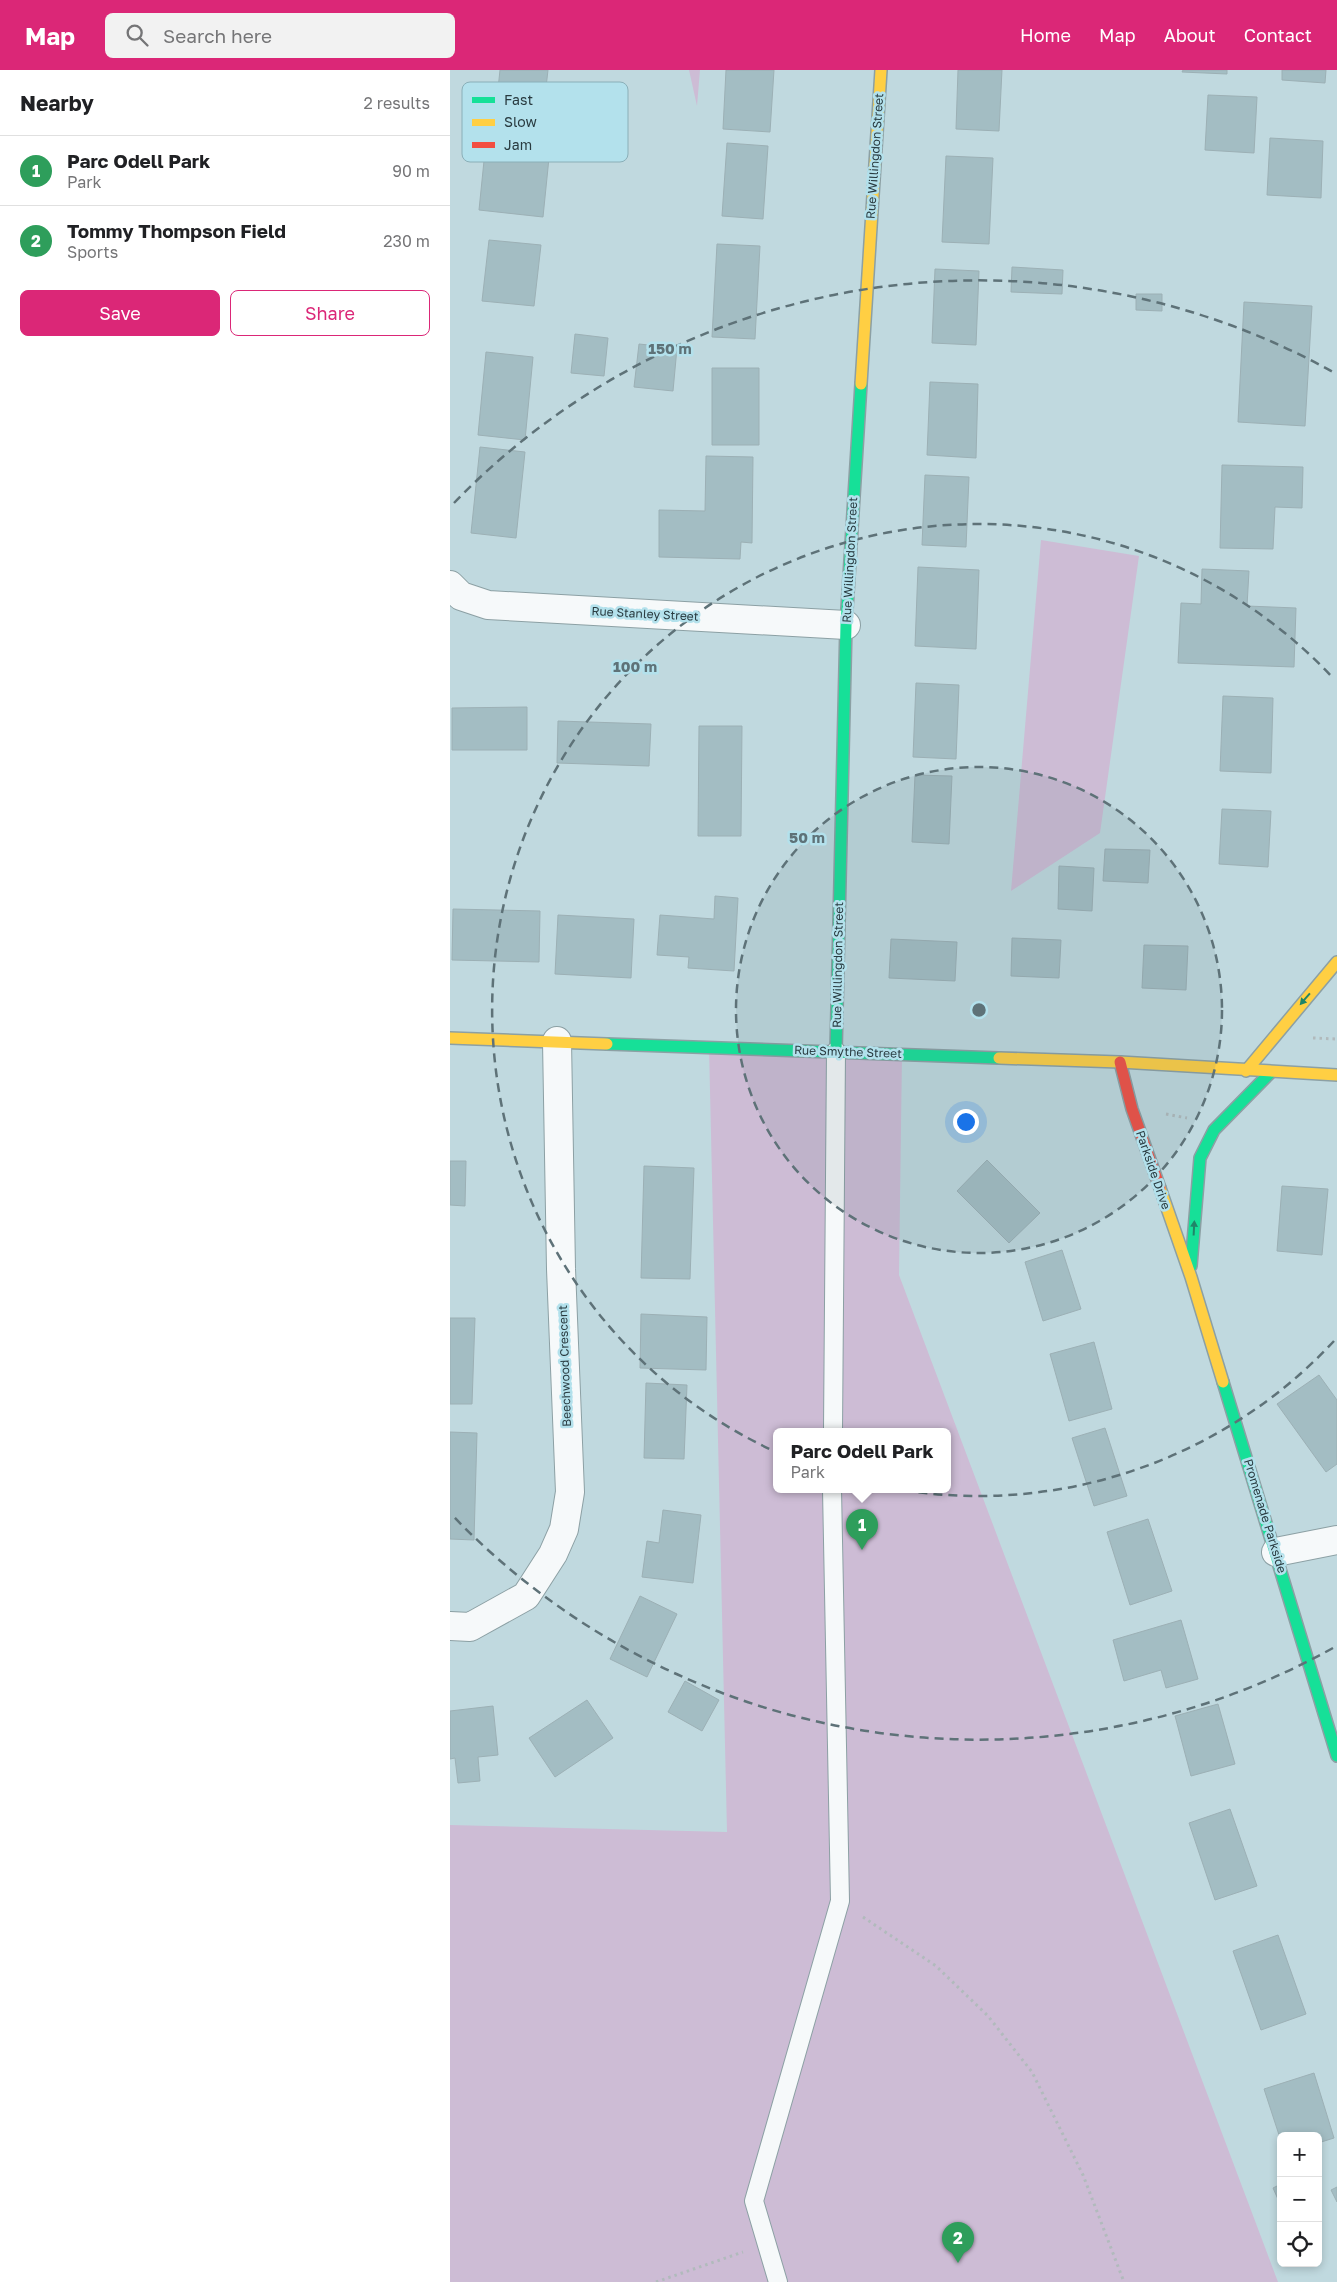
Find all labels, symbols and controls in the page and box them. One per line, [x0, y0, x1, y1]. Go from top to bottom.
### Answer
search box [105, 13, 455, 58]
text: Map [25, 21, 75, 50]
icon: search [123, 21, 151, 49]
text: Search here [163, 24, 272, 47]
text: Home [1020, 24, 1071, 46]
text: Map [1099, 24, 1136, 46]
text: About [1164, 24, 1216, 46]
text: Contact [1244, 24, 1312, 46]
legend [462, 82, 628, 162]
text: Nearby [20, 90, 94, 116]
text: Fast [504, 91, 533, 108]
street label: Rue Willingdon Street [863, 92, 886, 219]
text: 2 results [364, 93, 430, 113]
text: Slow [504, 113, 537, 130]
text: Jam [504, 136, 532, 153]
text: Parc Odell Park [67, 149, 210, 172]
text: 1 [32, 161, 40, 181]
text: 90 m [392, 161, 430, 181]
text: Park [67, 172, 102, 192]
text: Tommy Thompson Field [67, 219, 286, 242]
text: 2 [31, 231, 41, 251]
text: 230 m [383, 231, 430, 251]
text: Sports [67, 242, 118, 262]
button: Save [20, 290, 220, 336]
button: Share [230, 290, 430, 336]
text: 150 m [648, 339, 692, 357]
street label: Rue Willingdon Street [839, 496, 860, 623]
street label: Rue Stanley Street [591, 603, 699, 624]
text: 100 m [613, 657, 657, 675]
text: 50 m [789, 828, 825, 846]
street label: Rue Willingdon Street [829, 902, 846, 1028]
one-way arrow [1300, 992, 1311, 1005]
centre of rings [970, 1001, 988, 1019]
street label: Rue Smythe Street [794, 1042, 902, 1061]
your location [953, 1109, 979, 1135]
street label: Parkside Drive [1133, 1128, 1174, 1211]
one-way arrow [1190, 1220, 1198, 1236]
street label: Beechwood Crescent [555, 1305, 574, 1427]
popup [773, 1428, 951, 1493]
text: Parc Odell Park [790, 1439, 934, 1462]
street label: Promenade Parkside [1241, 1457, 1290, 1575]
text: Park [790, 1462, 825, 1482]
pin: 1 [846, 1509, 878, 1550]
map controls [1277, 2132, 1322, 2267]
button: + [1277, 2132, 1322, 2177]
button: − [1277, 2177, 1322, 2222]
pin: 2 [942, 2222, 974, 2263]
button: locate [1277, 2222, 1322, 2267]

